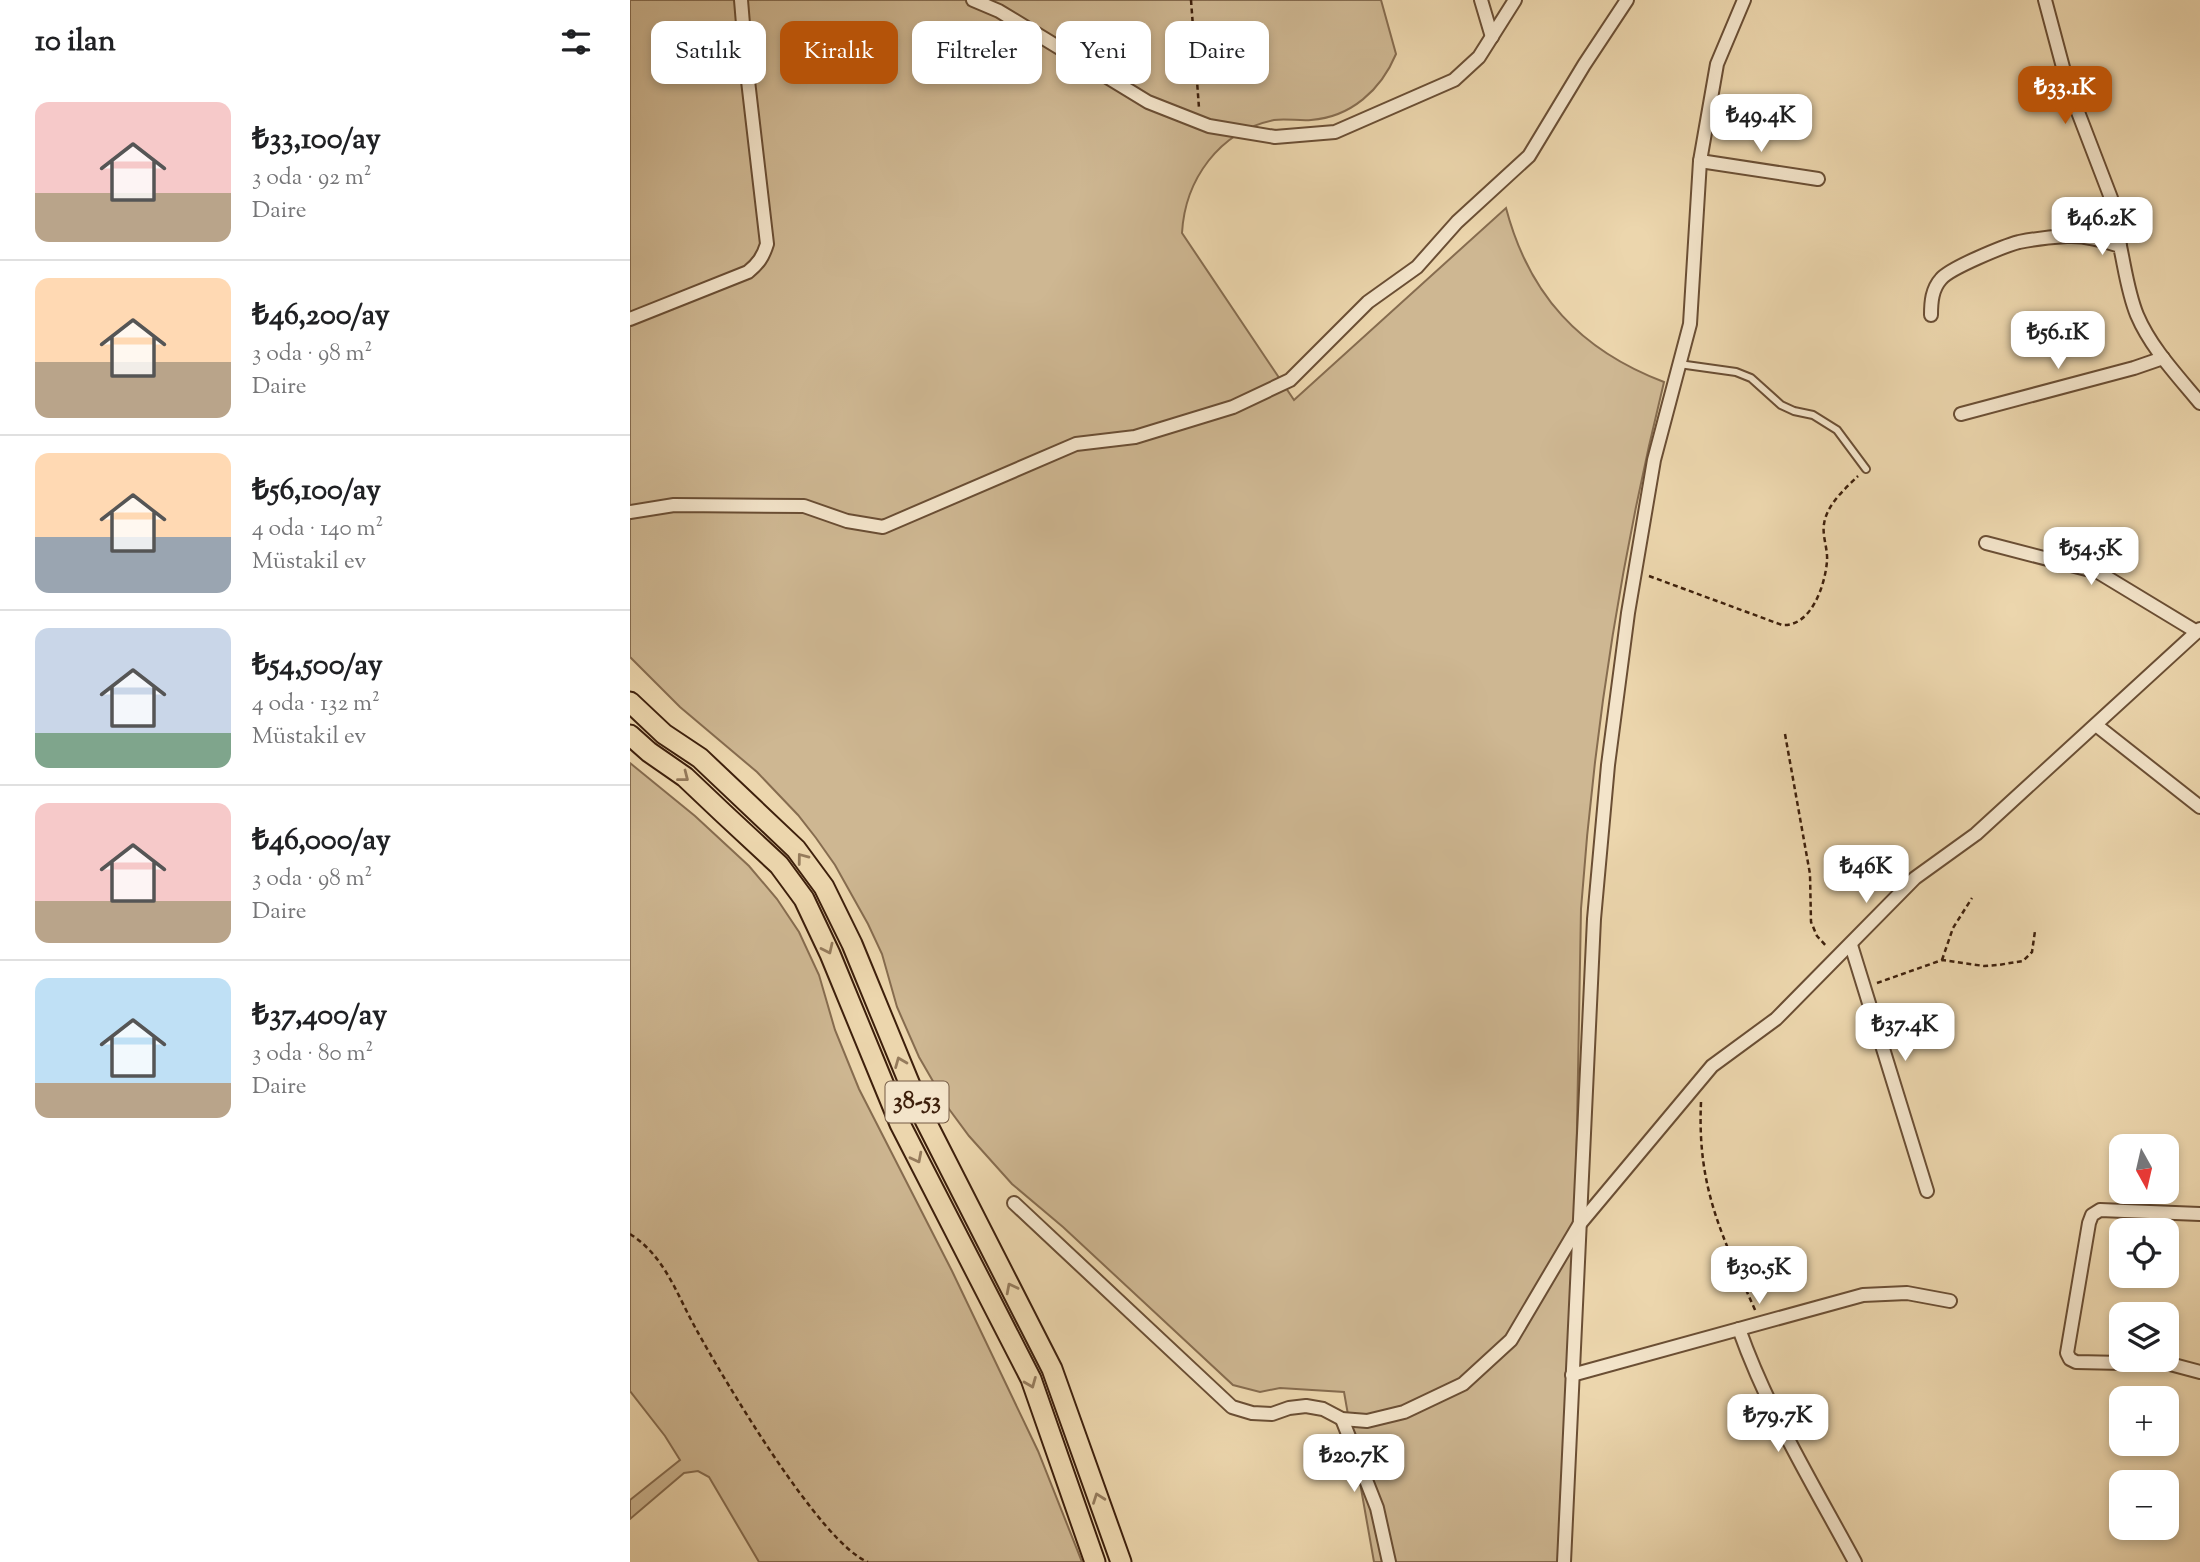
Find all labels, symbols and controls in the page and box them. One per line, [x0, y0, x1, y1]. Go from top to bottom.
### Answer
text: 10 ilan [35, 21, 116, 64]
chip: Satılık [651, 21, 766, 84]
chip: Kiralık [780, 21, 898, 84]
chip: Filtreler [912, 21, 1042, 84]
chip: Yeni [1056, 21, 1151, 84]
chip: Daire [1165, 21, 1269, 84]
icon: filters [557, 23, 595, 61]
pin: ₺33.1K [2008, 66, 2122, 126]
text: ₺33.1K [2034, 72, 2096, 105]
pin: ₺49.4K [1704, 94, 1818, 154]
text: ₺49.4K [1726, 100, 1796, 133]
text: ₺33,100/ay [252, 119, 381, 162]
icon: home [91, 130, 175, 214]
text: 3 oda · 92 m² [252, 162, 372, 195]
text: Daire [252, 195, 307, 228]
pin: ₺46.2K [2045, 198, 2159, 257]
text: ₺46.2K [2068, 203, 2136, 236]
text: ₺46,200/ay [252, 295, 390, 338]
icon: home [91, 306, 175, 390]
pin: ₺56.1K [2001, 312, 2115, 371]
text: ₺56.1K [2027, 317, 2089, 350]
text: 3 oda · 98 m² [252, 338, 372, 371]
text: Daire [252, 371, 307, 404]
text: ₺56,100/ay [252, 470, 381, 513]
icon: home [91, 481, 175, 565]
text: 4 oda · 140 m² [252, 513, 383, 546]
pin: ₺54.5K [2034, 528, 2148, 587]
text: ₺54.5K [2060, 533, 2122, 566]
text: Müstakil ev [252, 546, 366, 579]
text: ₺54,500/ay [252, 645, 383, 688]
icon: home [91, 656, 175, 740]
text: 4 oda · 132 m² [252, 688, 380, 721]
text: Müstakil ev [252, 721, 366, 754]
one-way arrow [676, 768, 688, 781]
text: ₺46,000/ay [252, 820, 391, 863]
icon: home [91, 831, 175, 915]
pin: ₺46K [1825, 846, 1907, 905]
text: ₺46K [1840, 851, 1892, 884]
one-way arrow [798, 853, 811, 865]
text: 3 oda · 98 m² [252, 863, 372, 896]
text: Daire [252, 896, 307, 929]
one-way arrow [820, 942, 834, 954]
text: ₺37,400/ay [252, 995, 387, 1038]
pin: ₺37.4K [1848, 1004, 1962, 1063]
icon: home [91, 1006, 175, 1090]
text: ₺37.4K [1872, 1009, 1938, 1042]
text: 3 oda · 80 m² [252, 1038, 373, 1071]
one-way arrow [895, 1057, 909, 1069]
text: Daire [252, 1071, 307, 1104]
road number: 38-53 [886, 1082, 948, 1122]
north arrow [2109, 1134, 2179, 1204]
map controls [2109, 1134, 2179, 1540]
one-way arrow [909, 1151, 923, 1163]
button: locate [2109, 1218, 2179, 1288]
pin: ₺30.5K [1702, 1246, 1816, 1306]
text: ₺30.5K [1727, 1252, 1791, 1285]
one-way arrow [1005, 1283, 1019, 1295]
button: layers [2109, 1302, 2179, 1372]
one-way arrow [1023, 1376, 1037, 1388]
button: + [2109, 1386, 2179, 1456]
pin: ₺79.7K [1721, 1394, 1835, 1454]
text: ₺79.7K [1743, 1400, 1813, 1433]
pin: ₺20.7K [1297, 1434, 1411, 1494]
text: ₺20.7K [1319, 1440, 1389, 1473]
button: − [2109, 1470, 2179, 1540]
one-way arrow [1092, 1492, 1106, 1504]

